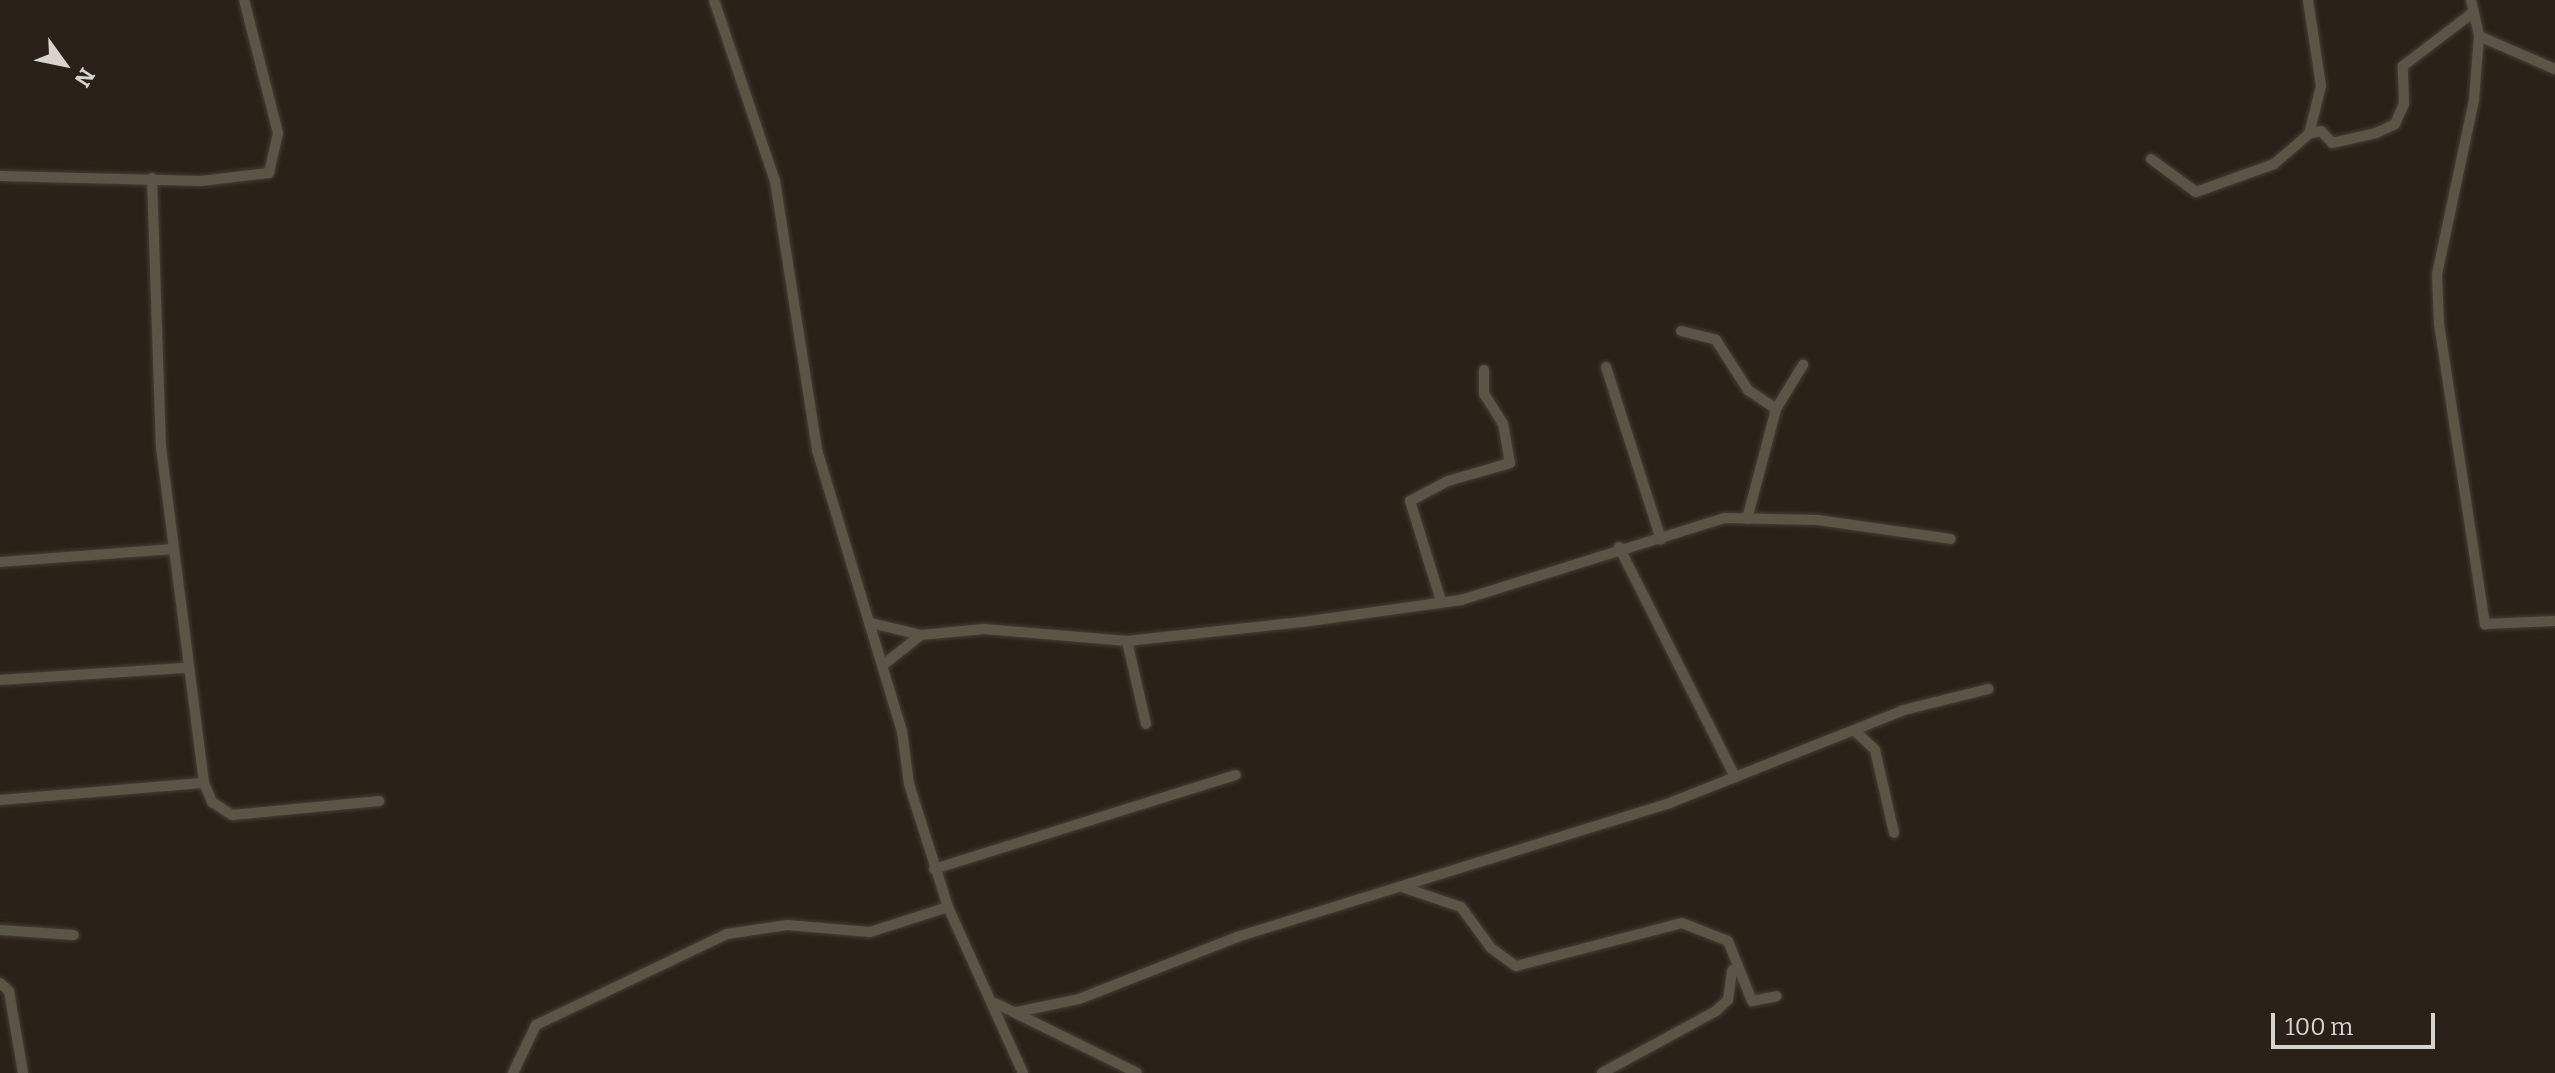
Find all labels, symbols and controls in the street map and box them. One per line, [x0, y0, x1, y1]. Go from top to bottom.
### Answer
north arrow [24, 24, 104, 104]
text: N [69, 63, 100, 92]
scale bar [2275, 997, 2439, 1047]
text: 100 m [2285, 1013, 2353, 1041]

